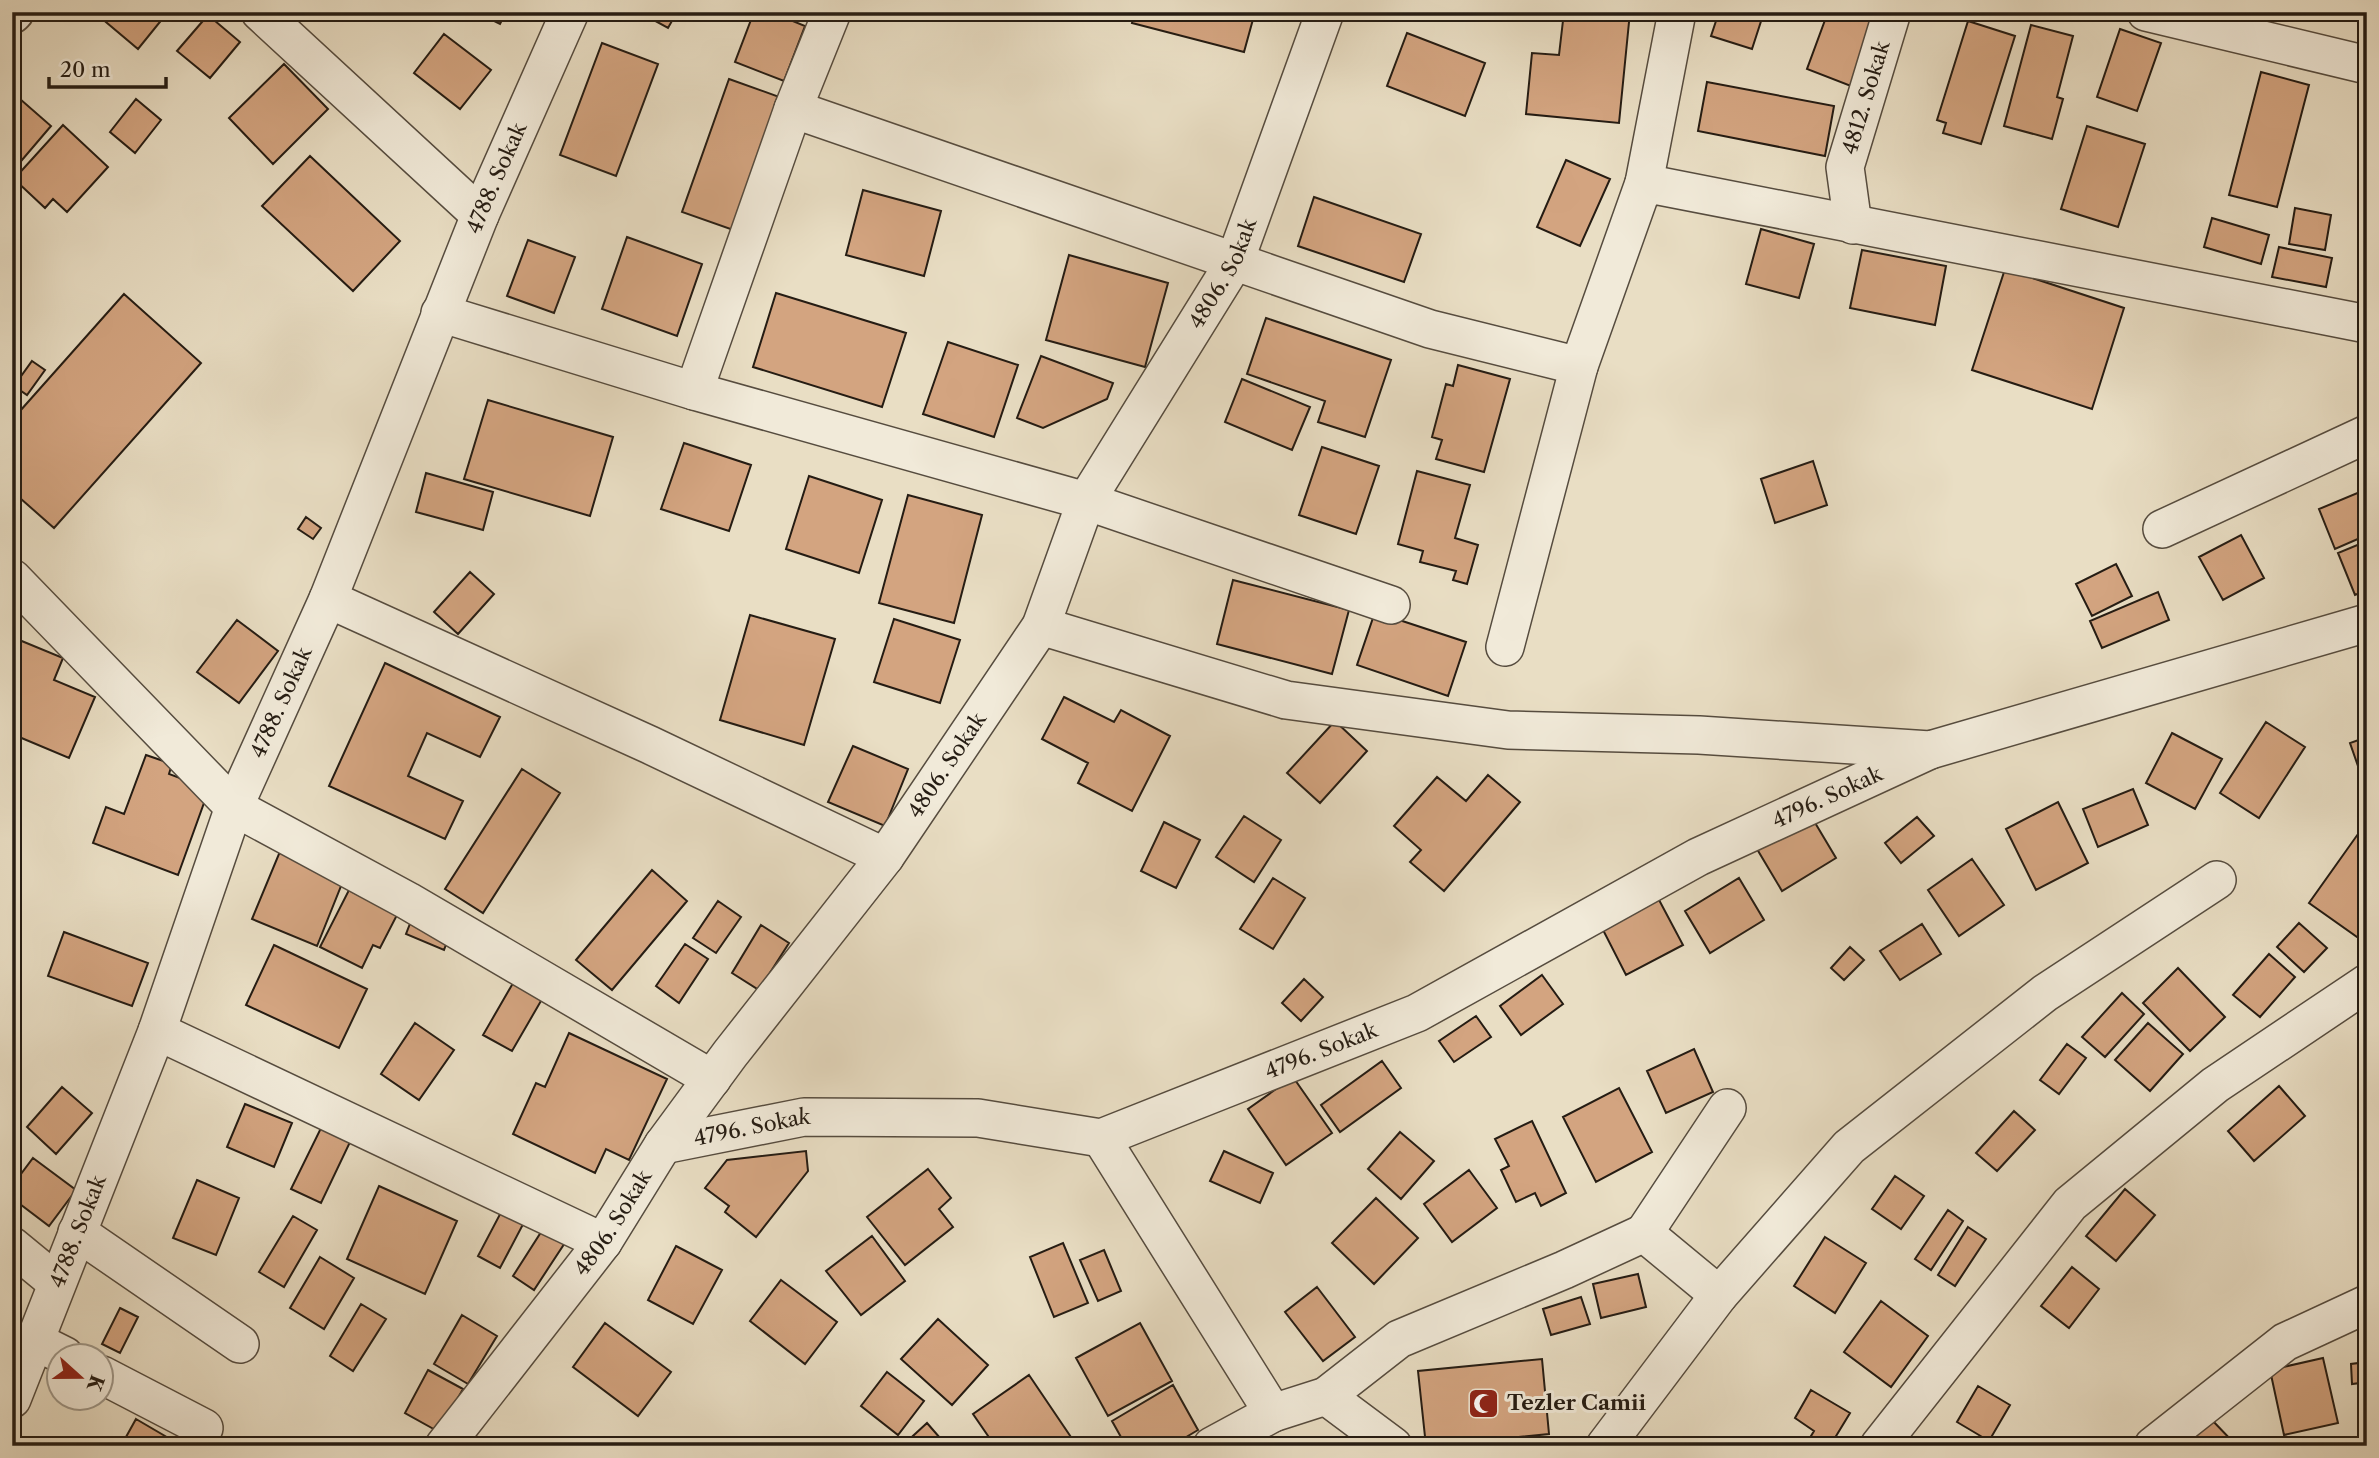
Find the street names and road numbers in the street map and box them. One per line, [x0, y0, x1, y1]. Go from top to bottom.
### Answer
street label: 4812. Sokak [1837, 37, 1895, 157]
street label: 4788. Sokak [461, 118, 532, 237]
street label: 4806. Sokak [1183, 214, 1262, 333]
street label: 4788. Sokak [245, 642, 317, 762]
street label: 4806. Sokak [902, 707, 991, 822]
street label: 4796. Sokak [1768, 760, 1887, 833]
street label: 4796. Sokak [1261, 1017, 1381, 1084]
street label: 4796. Sokak [692, 1104, 811, 1151]
street label: 4806. Sokak [568, 1165, 657, 1281]
street label: 4788. Sokak [44, 1171, 111, 1291]

